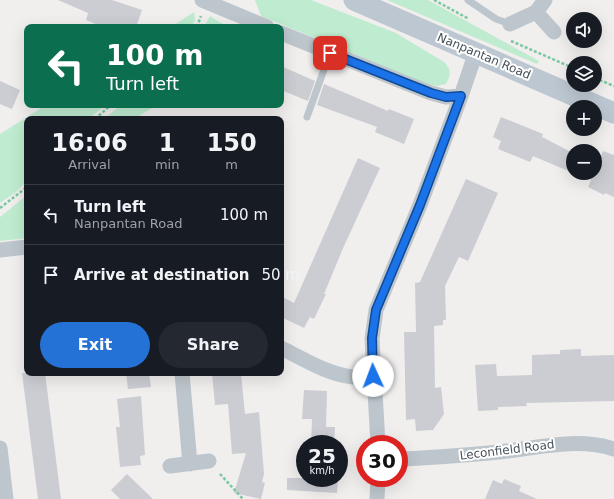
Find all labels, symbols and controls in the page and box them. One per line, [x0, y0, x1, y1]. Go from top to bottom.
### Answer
map controls [566, 12, 602, 180]
button: sound [566, 12, 602, 48]
street label: Nanpantan Road [435, 30, 533, 82]
pin [313, 36, 347, 70]
text: 100 m [106, 39, 203, 72]
icon: left [40, 40, 92, 92]
icon: arrive [319, 42, 341, 64]
button: layers [566, 56, 602, 92]
text: Turn left [106, 73, 179, 94]
button: + [566, 100, 602, 136]
text: 16:06 [51, 129, 128, 157]
text: 1 [159, 129, 175, 157]
text: 150 [207, 129, 257, 157]
button: − [566, 144, 602, 180]
text: Arrival [68, 157, 111, 172]
text: min [155, 157, 179, 172]
text: m [225, 157, 238, 172]
text: Turn left [74, 198, 146, 216]
icon: left [40, 204, 62, 226]
text: 100 m [220, 206, 268, 224]
text: Nanpantan Road [74, 216, 182, 231]
icon: arrive [40, 264, 62, 286]
text: Arrive at destination [74, 266, 249, 284]
text: 50 m [261, 266, 300, 284]
button: Exit [40, 322, 150, 368]
button: Share [158, 322, 268, 368]
position arrow [352, 355, 394, 397]
speed limit sign: 30 [356, 435, 408, 487]
street label: Leconfield Road [459, 437, 555, 463]
text: 25 [308, 444, 336, 468]
text: km/h [309, 465, 335, 476]

